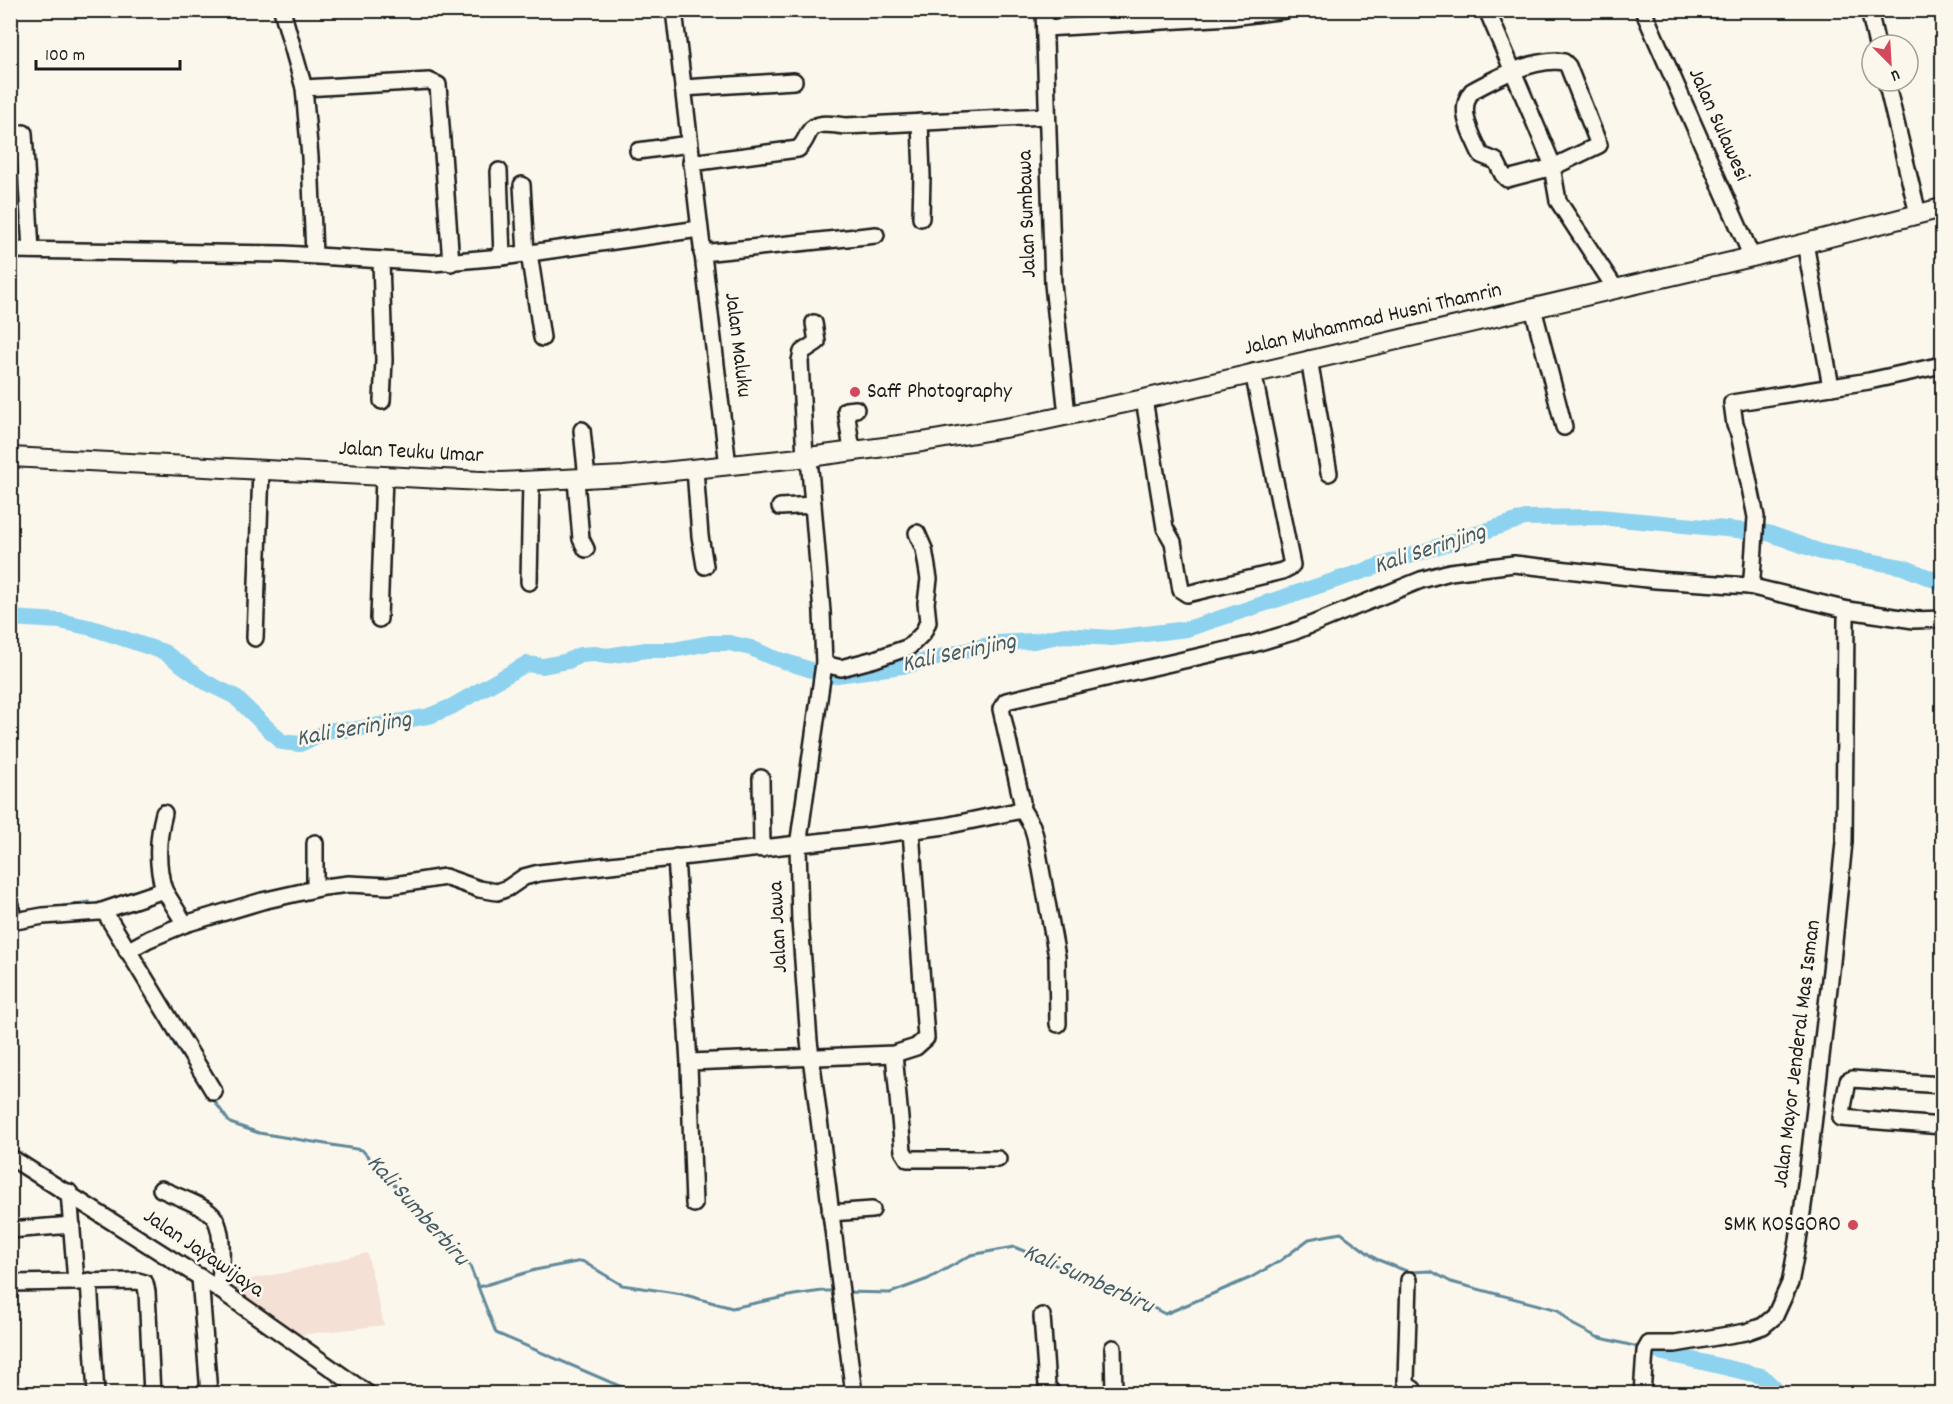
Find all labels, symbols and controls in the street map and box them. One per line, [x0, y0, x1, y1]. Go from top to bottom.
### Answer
scale bar [36, 33, 180, 71]
north arrow [1860, 33, 1920, 93]
text: 100 m [45, 44, 85, 69]
text: U [1887, 62, 1903, 87]
street label: Jalan Sulawesi [1679, 63, 1757, 187]
street label: Jalan Sumbawa [1010, 149, 1046, 278]
street label: Jalan Muhammad Husni Thamrin [1241, 275, 1505, 365]
street label: Jalan Maluku [715, 291, 759, 399]
place label: Saff Photography [867, 377, 1013, 408]
marker: Saff Photography [848, 385, 862, 399]
street label: Jalan Teuku Umar [338, 434, 485, 472]
water label: Kali Serinjing [1370, 515, 1492, 584]
water label: Kali Serinjing [899, 625, 1021, 683]
water label: Kali Serinjing [294, 703, 415, 757]
street label: Jalan Jawa [761, 880, 797, 974]
street label: Jalan Mayor Jenderal Mas Isman [1766, 918, 1830, 1190]
water label: Kali Sumberbiru [358, 1148, 477, 1275]
street label: Jalan Jayawijaya [136, 1202, 270, 1306]
place label: SMK KOSGORO [1724, 1210, 1841, 1241]
marker: SMK KOSGORO [1846, 1218, 1860, 1232]
water label: Kali Sumberbiru [1017, 1236, 1160, 1325]

